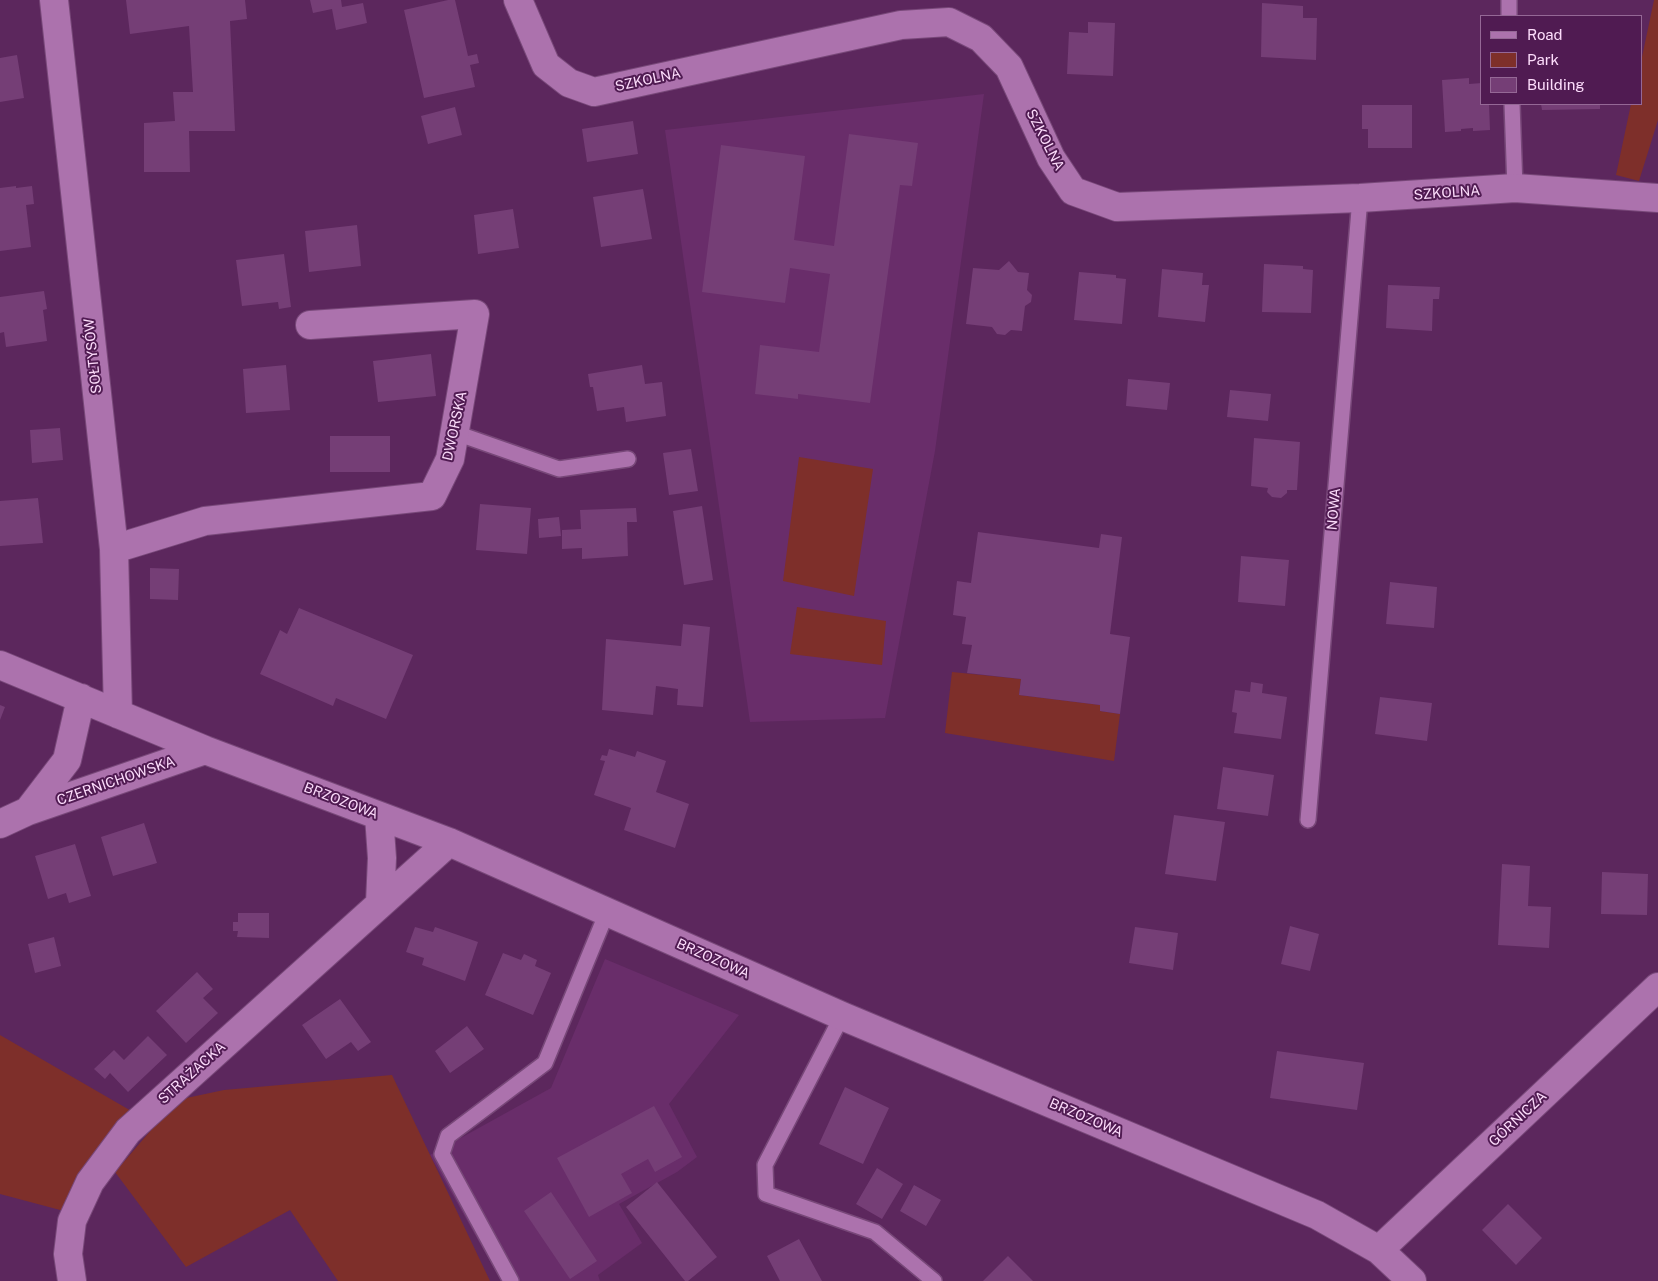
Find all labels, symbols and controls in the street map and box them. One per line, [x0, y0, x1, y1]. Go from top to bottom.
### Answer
legend [1480, 15, 1643, 105]
text: Road [1527, 26, 1563, 43]
text: Park [1527, 51, 1559, 68]
street label: SZKOLNA [614, 65, 682, 95]
text: Building [1527, 76, 1585, 93]
street label: SZKOLNA [1022, 107, 1068, 173]
street label: SZKOLNA [1413, 182, 1481, 204]
street label: SOŁTYSÓW [81, 317, 105, 395]
street label: DWORSKA [439, 390, 471, 462]
street label: NOWA [1324, 487, 1344, 531]
street label: CZERNICHOWSKA [55, 753, 177, 809]
street label: BRZOZOWA [301, 779, 381, 823]
street label: BRZOZOWA [674, 935, 752, 983]
street label: STRAŻACKA [155, 1038, 229, 1108]
street label: GÓRNICZA [1486, 1088, 1550, 1150]
street label: BRZOZOWA [1047, 1095, 1125, 1141]

